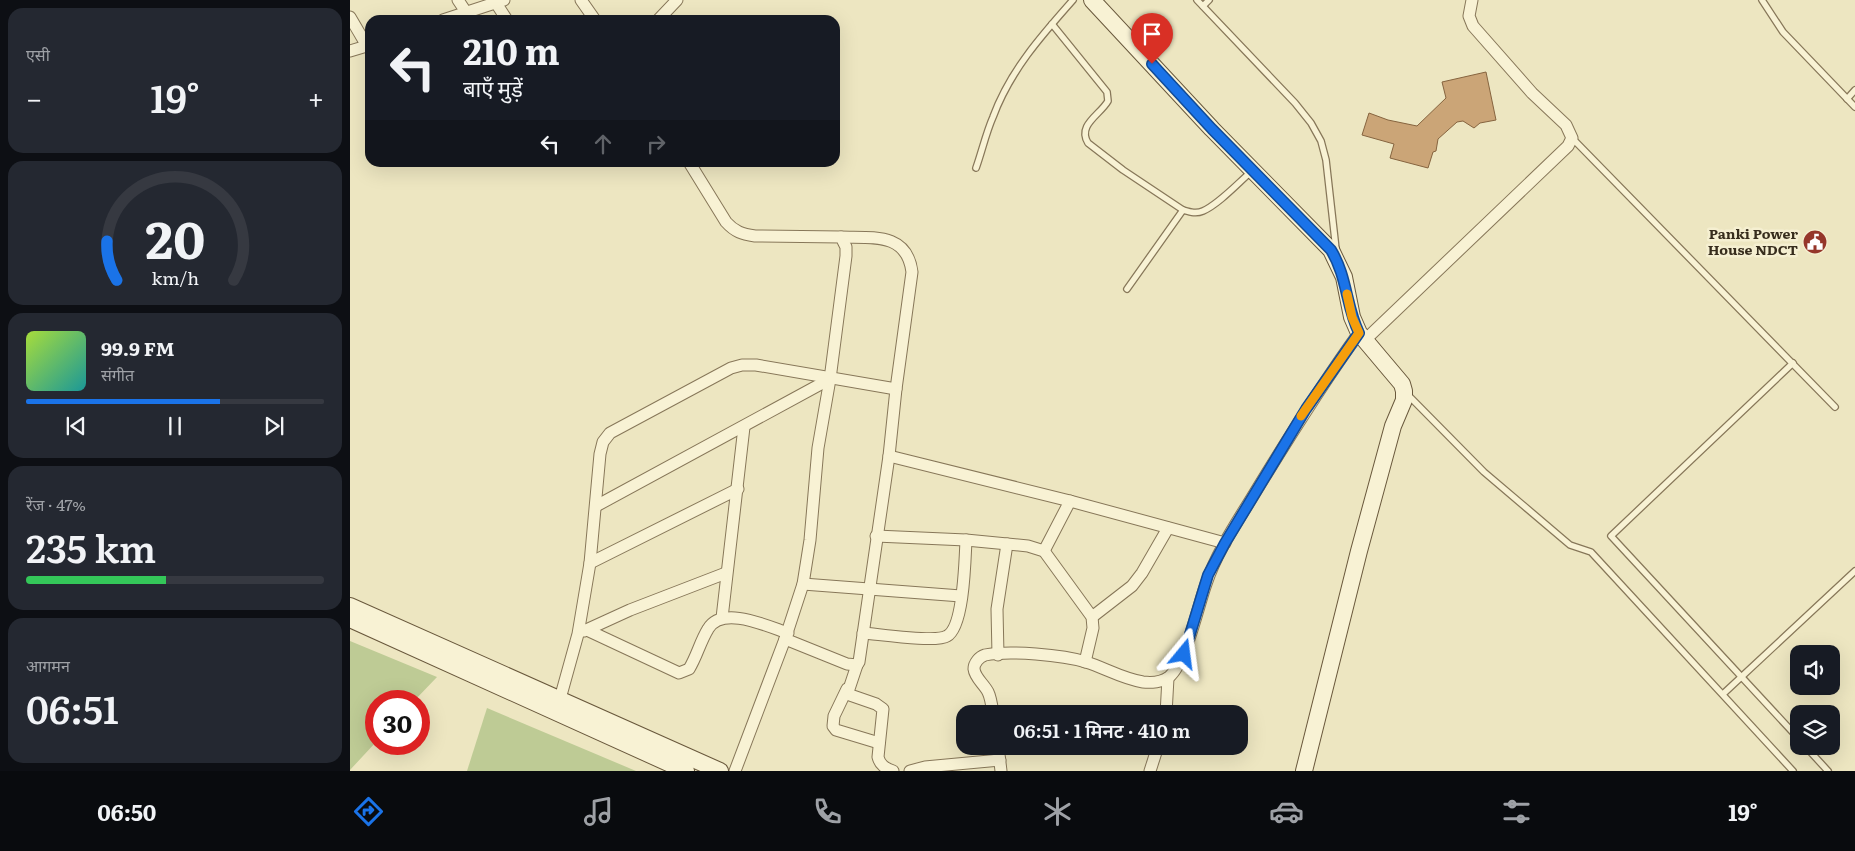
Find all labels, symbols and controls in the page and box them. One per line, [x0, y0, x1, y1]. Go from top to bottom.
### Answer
pin [1131, 13, 1173, 64]
icon: arrive [1138, 20, 1166, 48]
text: 210 m [463, 24, 560, 76]
icon: left [380, 35, 445, 100]
text: एसी [26, 42, 50, 66]
text: 19° [150, 68, 200, 125]
text: बाएँ मुड़ें [463, 71, 523, 104]
text: − [26, 76, 42, 118]
text: + [308, 76, 324, 118]
icon: left [536, 130, 564, 158]
icon: ahead [589, 130, 617, 158]
icon: right [642, 130, 670, 158]
text: 20 [145, 198, 205, 275]
place label: Panki Power House NDCT [1708, 223, 1799, 259]
public building icon: Panki Power House NDCT [1802, 229, 1828, 255]
text: km/h [151, 264, 199, 291]
text: 99.9 FM [101, 334, 174, 362]
text: संगीत [101, 362, 134, 386]
icon: previous [62, 412, 90, 440]
icon: pause [161, 412, 189, 440]
icon: next [260, 412, 288, 440]
text: रेंज · 47% [26, 492, 86, 516]
text: 235 km [26, 518, 156, 575]
position arrow [1157, 627, 1209, 679]
map controls [1790, 645, 1840, 755]
button: sound [1790, 645, 1840, 695]
text: आगमन [26, 653, 70, 677]
text: 06:51 [26, 679, 119, 736]
speed limit sign: 30 [365, 690, 430, 755]
button: layers [1790, 705, 1840, 755]
text: 06:51 · 1 मिनट · 410 m [1013, 716, 1191, 744]
icon: directions [351, 794, 386, 829]
icon: music [581, 794, 616, 829]
icon: phone [810, 794, 845, 829]
icon: climate [1040, 794, 1075, 829]
icon: car [1269, 794, 1304, 829]
icon: filters [1499, 794, 1534, 829]
text: 06:50 [97, 795, 156, 828]
text: 19° [1728, 795, 1758, 828]

